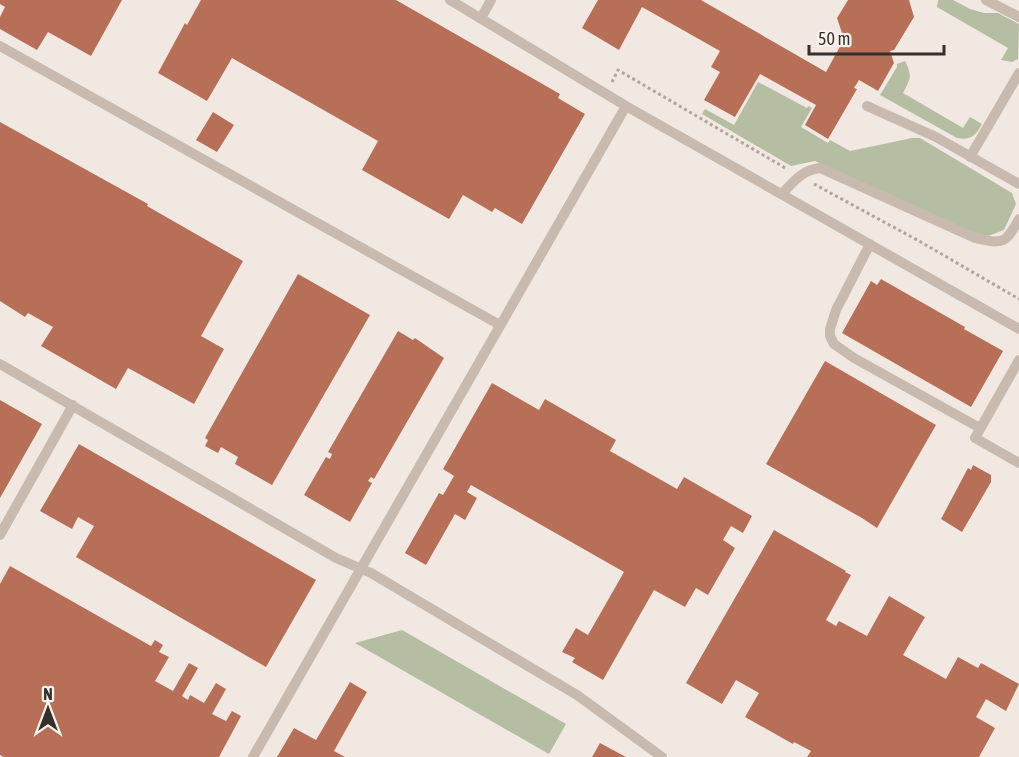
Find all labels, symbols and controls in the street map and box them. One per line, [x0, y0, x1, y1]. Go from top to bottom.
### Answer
scale bar [809, 18, 944, 56]
text: 50 m [818, 28, 850, 49]
north arrow [18, 679, 78, 739]
text: N [43, 685, 53, 703]

